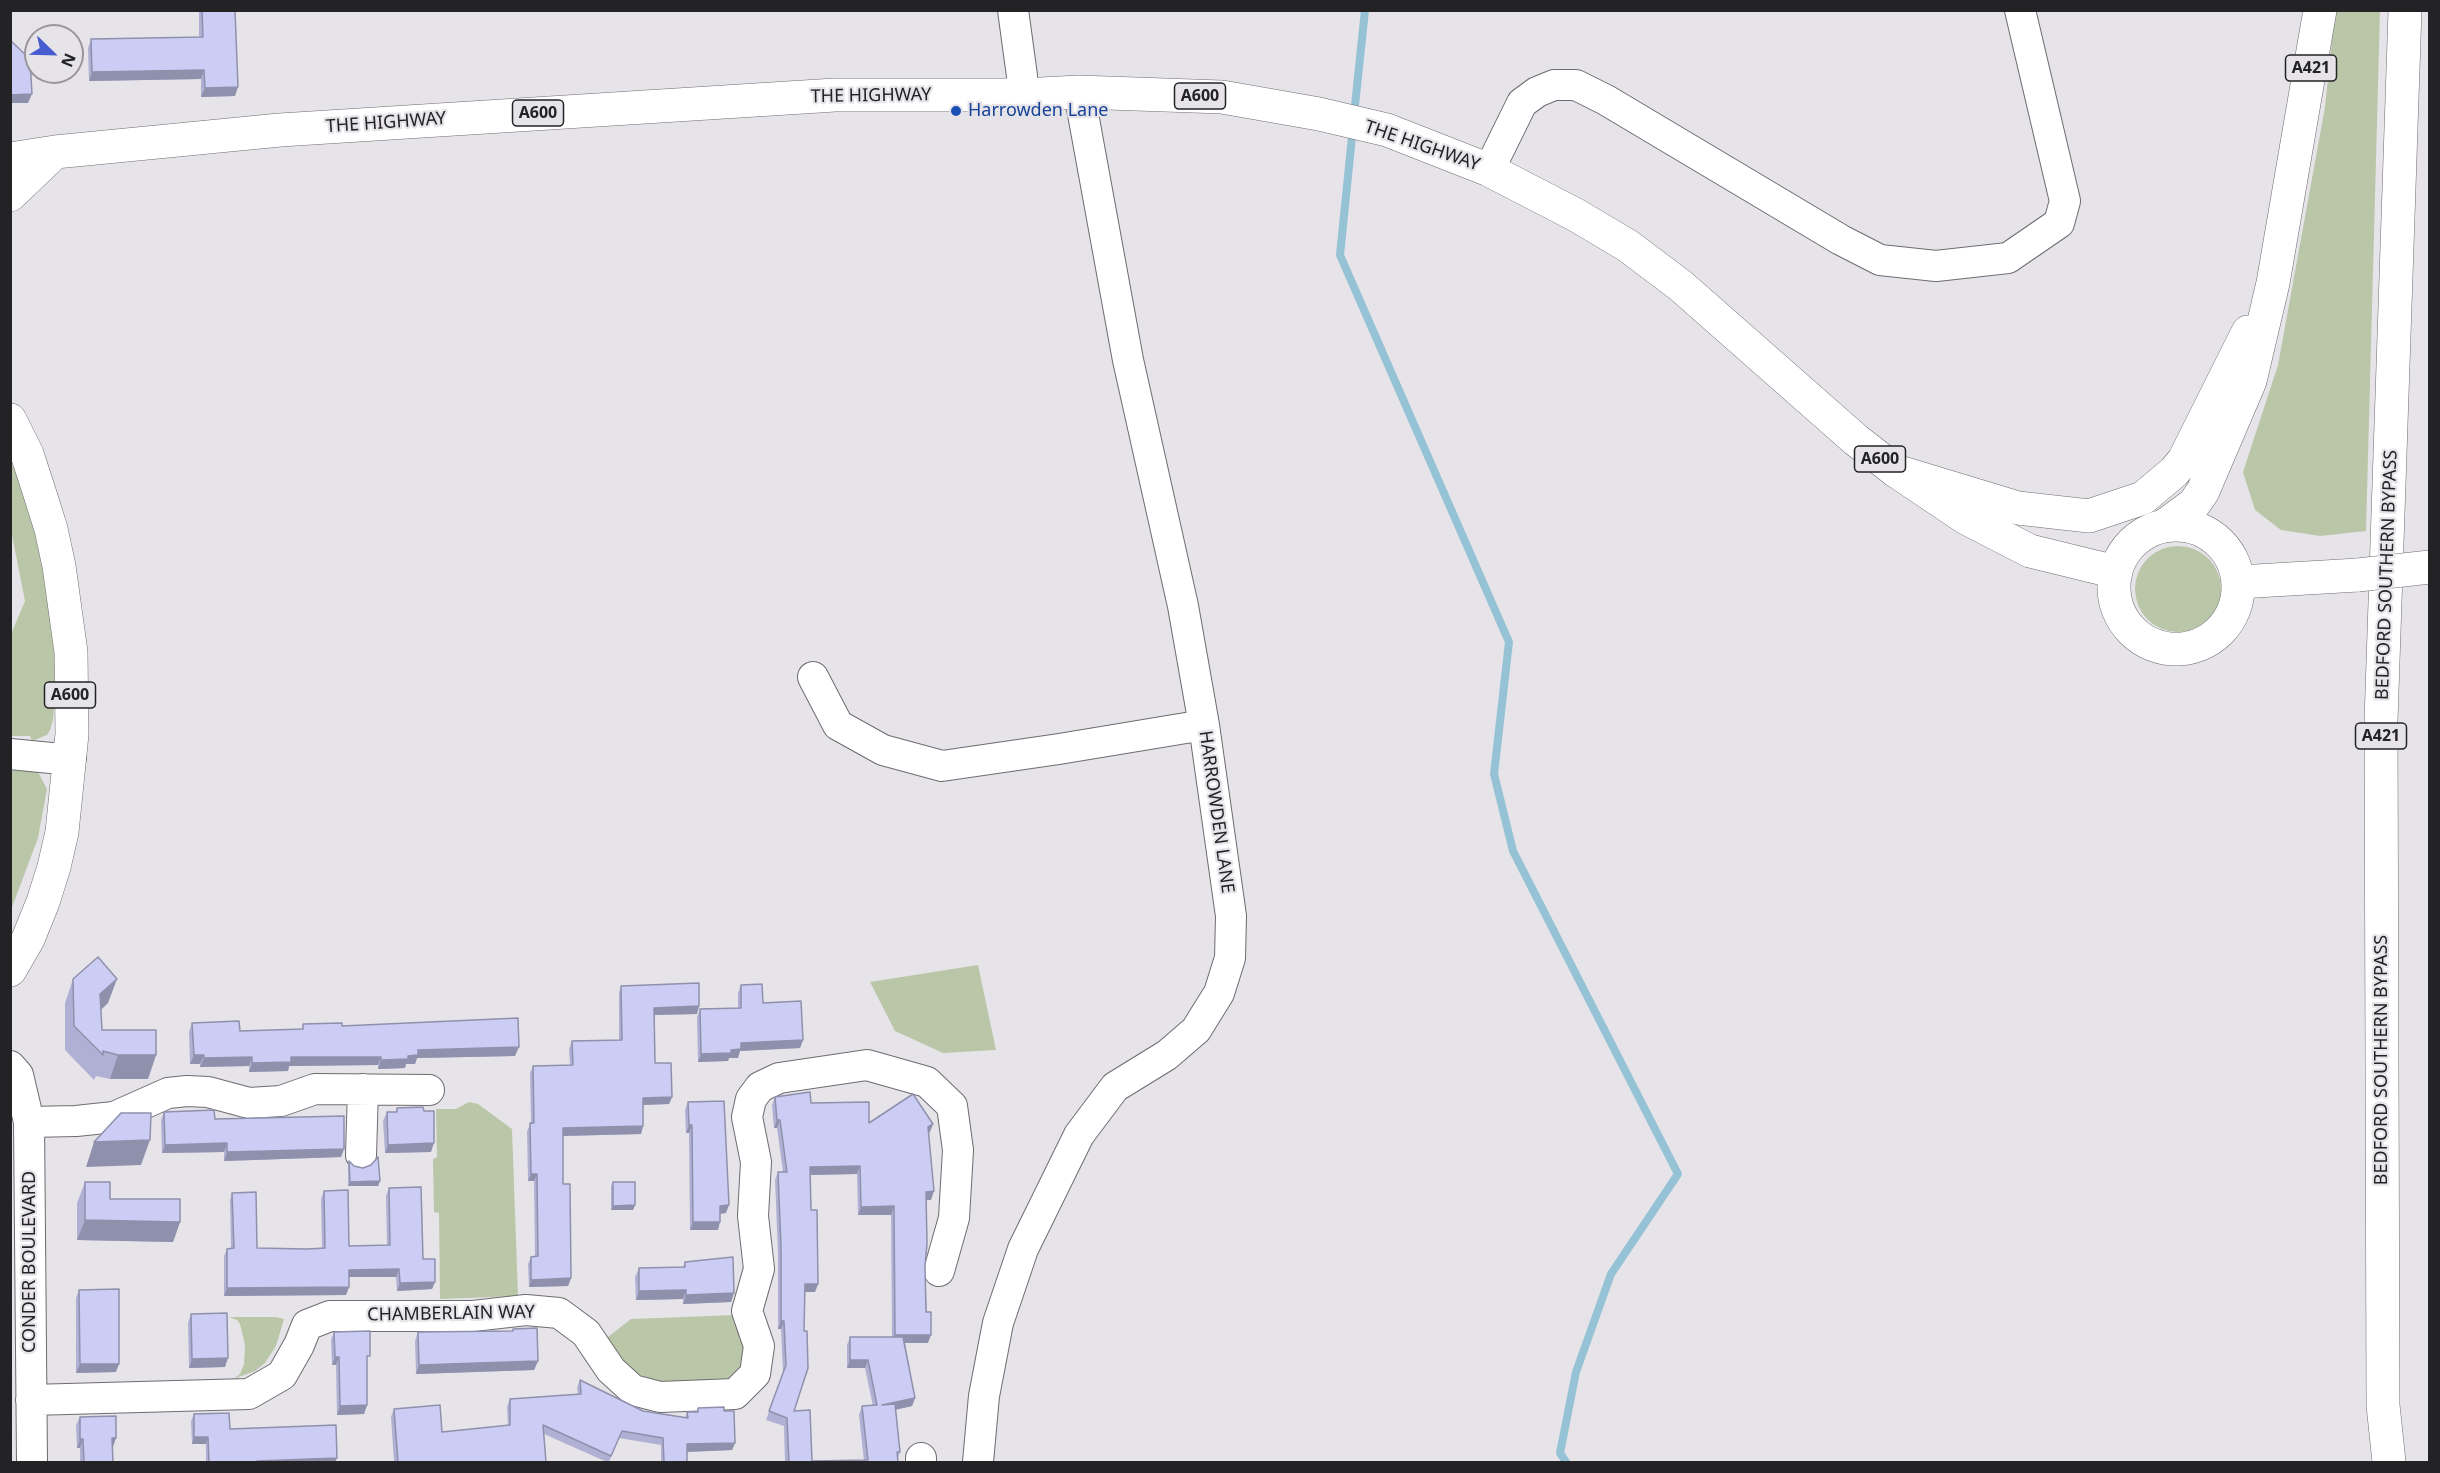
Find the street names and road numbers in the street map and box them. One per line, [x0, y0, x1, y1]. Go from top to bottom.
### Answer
road number: A421 [2286, 55, 2336, 81]
road number: A600 [1174, 83, 1226, 109]
street label: THE HIGHWAY [811, 84, 931, 108]
road number: A600 [512, 100, 564, 126]
street label: THE HIGHWAY [325, 108, 447, 138]
street label: THE HIGHWAY [1361, 116, 1483, 176]
road number: A600 [1854, 446, 1906, 472]
street label: BEDFORD SOUTHERN BYPASS [2372, 449, 2402, 701]
road number: A600 [44, 682, 96, 708]
road number: A421 [2356, 723, 2406, 749]
street label: HARROWDEN LANE [1194, 729, 1238, 895]
street label: BEDFORD SOUTHERN BYPASS [2371, 935, 2393, 1185]
street label: CONDER BOULEVARD [19, 1171, 41, 1353]
street label: CHAMBERLAIN WAY [367, 1302, 535, 1326]

